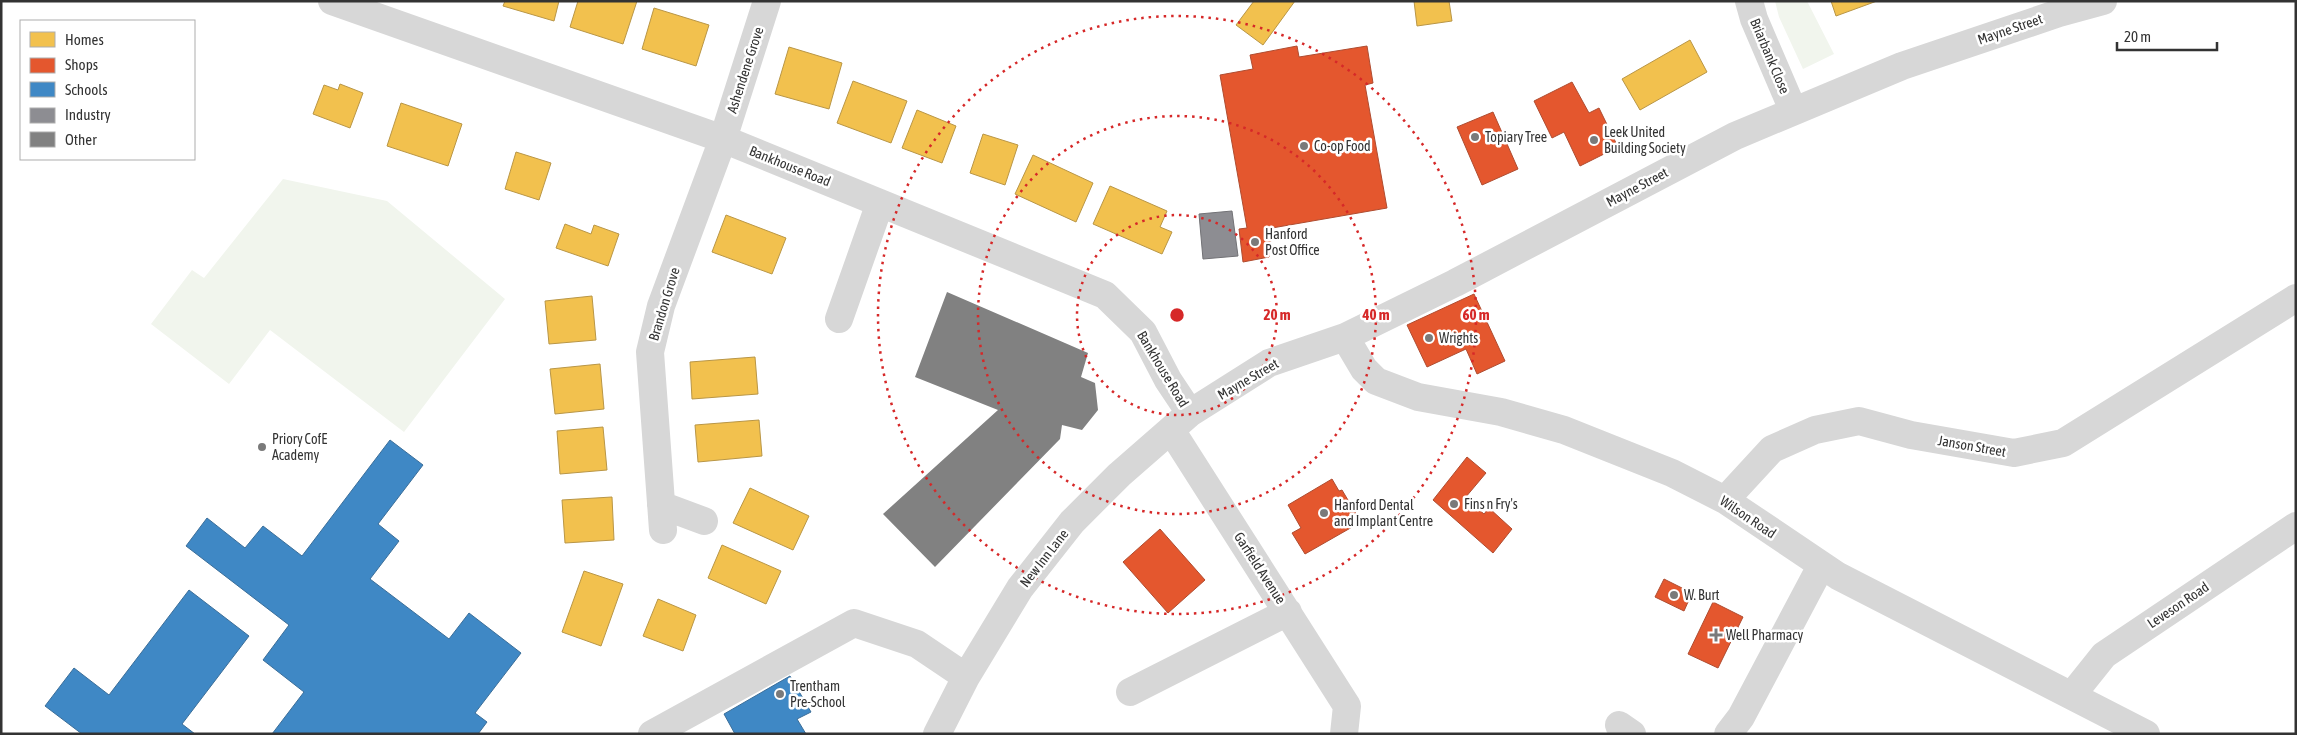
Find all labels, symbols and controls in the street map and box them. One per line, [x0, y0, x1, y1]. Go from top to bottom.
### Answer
street label: Mayne Street [1976, 10, 2044, 48]
street label: Briarbank Close [1747, 16, 1793, 96]
legend [20, 20, 195, 160]
scale bar [2117, 20, 2217, 52]
street label: Ashendene Grove [724, 25, 766, 115]
text: 20 m [2124, 28, 2151, 45]
text: Homes [65, 31, 104, 48]
text: Shops [65, 56, 98, 73]
text: Schools [65, 81, 108, 98]
text: Industry [65, 106, 111, 123]
place label: Leek United Building Society [1604, 124, 1686, 156]
place label: Topiary Tree [1485, 129, 1547, 145]
text: Other [65, 131, 97, 148]
marker: Topiary Tree [1469, 131, 1481, 143]
marker: Leek United Building Society [1588, 134, 1600, 146]
place label: Co-op Food [1314, 138, 1371, 154]
marker: Co-op Food [1298, 140, 1310, 152]
street label: Bankhouse Road [747, 142, 833, 190]
street label: Mayne Street [1603, 164, 1671, 210]
place label: Hanford Post Office [1265, 226, 1320, 258]
marker: Hanford Post Office [1249, 236, 1261, 248]
street label: Brandon Grove [645, 265, 683, 343]
centre of rings [1168, 306, 1186, 324]
text: 20 m [1264, 306, 1291, 323]
text: 40 m [1362, 306, 1390, 323]
text: 60 m [1463, 306, 1490, 323]
street label: Bankhouse Road [1134, 328, 1192, 410]
place label: Wrights [1439, 330, 1478, 346]
marker: Wrights [1423, 332, 1435, 344]
street label: Mayne Street [1215, 355, 1281, 403]
place label: Priory CofE Academy [272, 431, 327, 463]
street label: Janson Street [1937, 432, 2007, 460]
marker: Priory CofE Academy [256, 441, 268, 453]
street label: Wilson Road [1717, 492, 1779, 542]
place label: Fins n Fry's [1464, 496, 1518, 512]
place label: Hanford Dental and Implant Centre [1334, 497, 1433, 529]
marker: Fins n Fry's [1448, 498, 1460, 510]
marker: Hanford Dental and Implant Centre [1318, 507, 1330, 519]
street label: New Inn Lane [1016, 526, 1072, 590]
street label: Garfield Avenue [1231, 529, 1289, 607]
street label: Leveson Road [2144, 579, 2212, 631]
place label: W. Burt [1684, 587, 1719, 603]
marker: W. Burt [1668, 589, 1680, 601]
place label: Well Pharmacy [1726, 627, 1803, 643]
marker: Well Pharmacy [1710, 629, 1722, 641]
place label: Trentham Pre-School [790, 678, 846, 710]
marker: Trentham Pre-School [774, 688, 786, 700]

